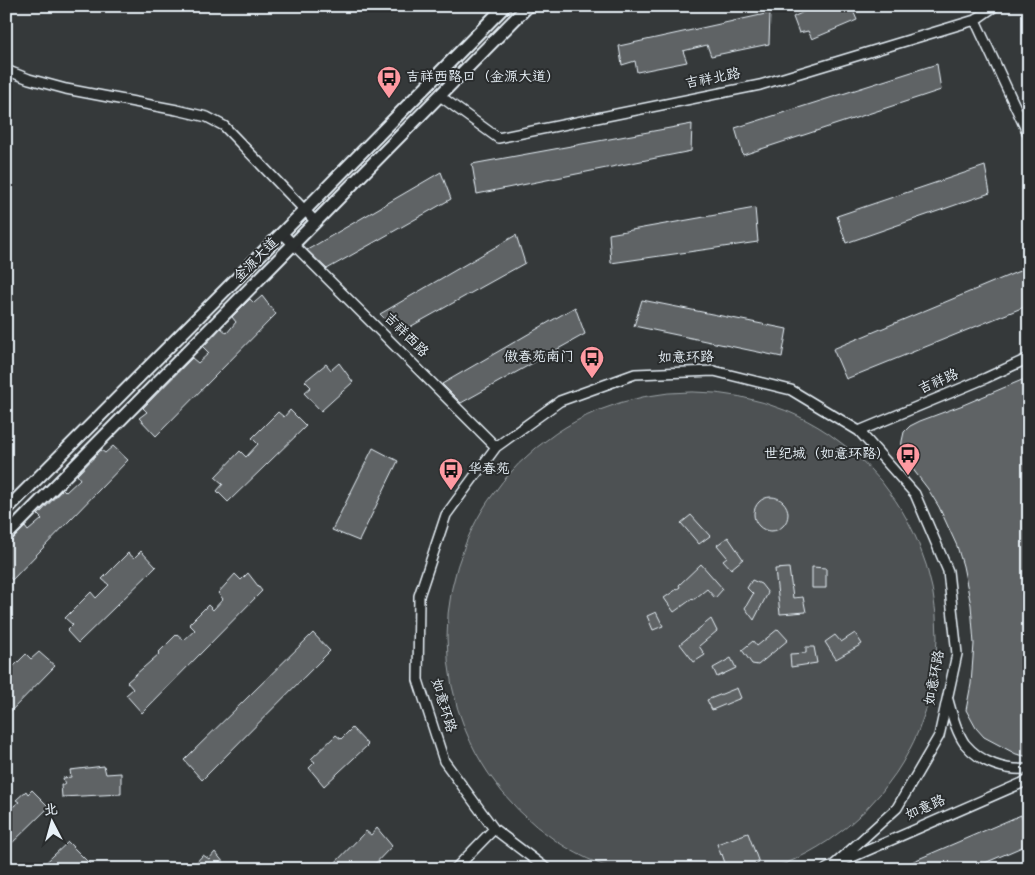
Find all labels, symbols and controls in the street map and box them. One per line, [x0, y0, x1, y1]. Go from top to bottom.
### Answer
bus stop icon: 吉祥西路口（金源大道） [376, 65, 402, 99]
street label: 吉祥北路 [684, 65, 742, 94]
place label: 吉祥西路口（金源大道） [406, 69, 560, 87]
street label: 金源大道 [230, 234, 283, 287]
street label: 吉祥西路 [379, 309, 432, 362]
bus stop icon: 傲春苑南门 [579, 345, 605, 379]
place label: 傲春苑南门 [504, 349, 574, 367]
street label: 如意环路 [658, 349, 714, 368]
street label: 吉祥路 [916, 366, 962, 399]
bus stop icon: 世纪城（如意环路） [895, 442, 921, 476]
place label: 世纪城（如意环路） [764, 446, 890, 464]
bus stop icon: 华春苑 [438, 457, 464, 491]
place label: 华春苑 [468, 462, 510, 479]
street label: 如意环路 [922, 649, 949, 707]
street label: 如意环路 [426, 676, 459, 735]
street label: 如意路 [903, 792, 949, 825]
north arrow [28, 798, 78, 848]
text: 北 [43, 802, 59, 821]

